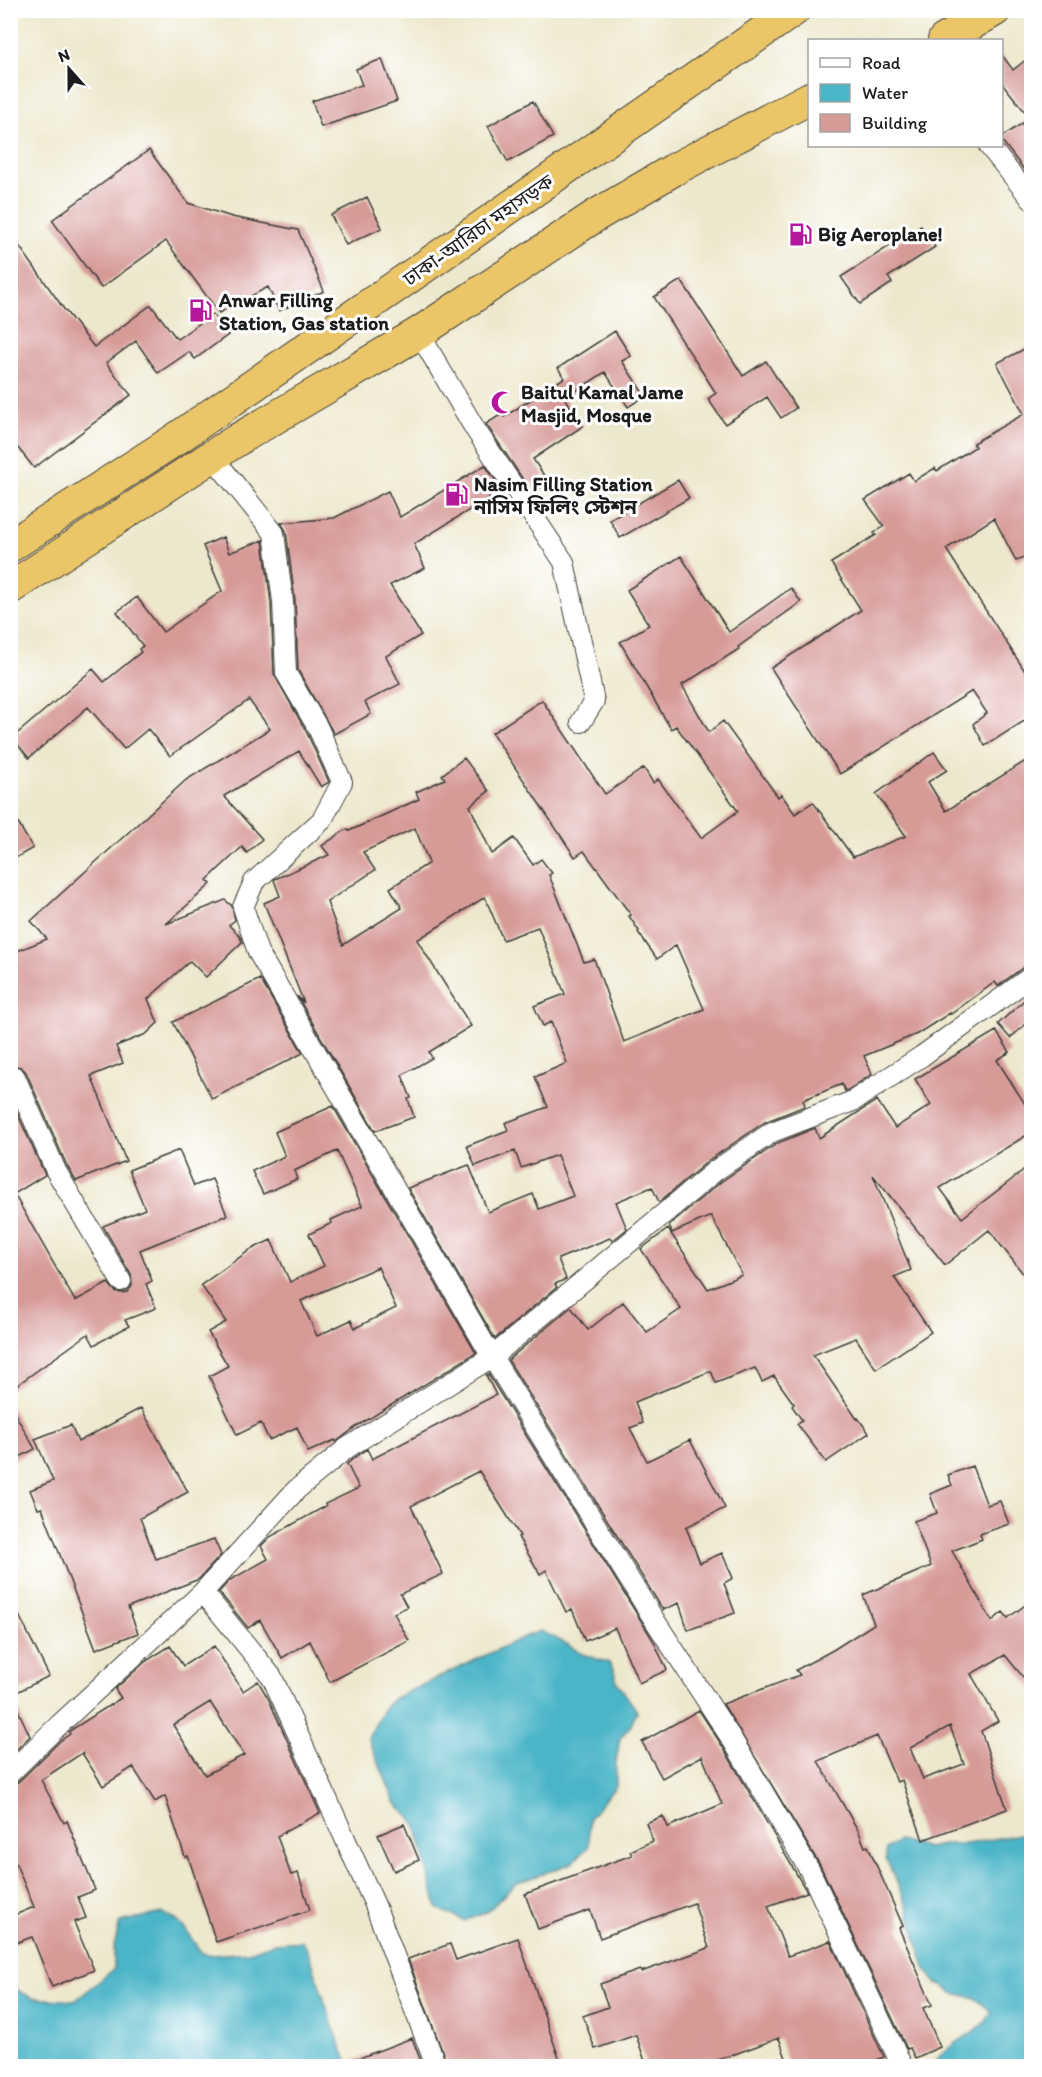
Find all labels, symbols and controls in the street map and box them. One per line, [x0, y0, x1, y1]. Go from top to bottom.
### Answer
north arrow [39, 39, 99, 99]
legend [808, 39, 1003, 147]
text: N [55, 45, 72, 66]
text: Road [862, 52, 901, 74]
text: Water [862, 82, 908, 104]
text: Building [862, 112, 928, 134]
street label: ঢাকা-আরিচা মহাসড়ক [397, 169, 558, 291]
fuel station icon: Big Aeroplane! [787, 221, 813, 247]
place label: Big Aeroplane! [818, 222, 943, 247]
place label: Anwar Filling Station, Gas station [218, 288, 389, 335]
fuel station icon: Anwar Filling Station, Gas station [188, 298, 214, 324]
place label: Baitul Kamal Jame Masjid, Mosque [521, 380, 684, 428]
mosque icon: Baitul Kamal Jame Masjid, Mosque [490, 390, 516, 416]
place label: Nasim Filling Station নাসিম ফিলিং স্টেশন [473, 472, 653, 519]
fuel station icon: Nasim Filling Station নাসিম ফিলিং স্টেশন [443, 482, 469, 508]

